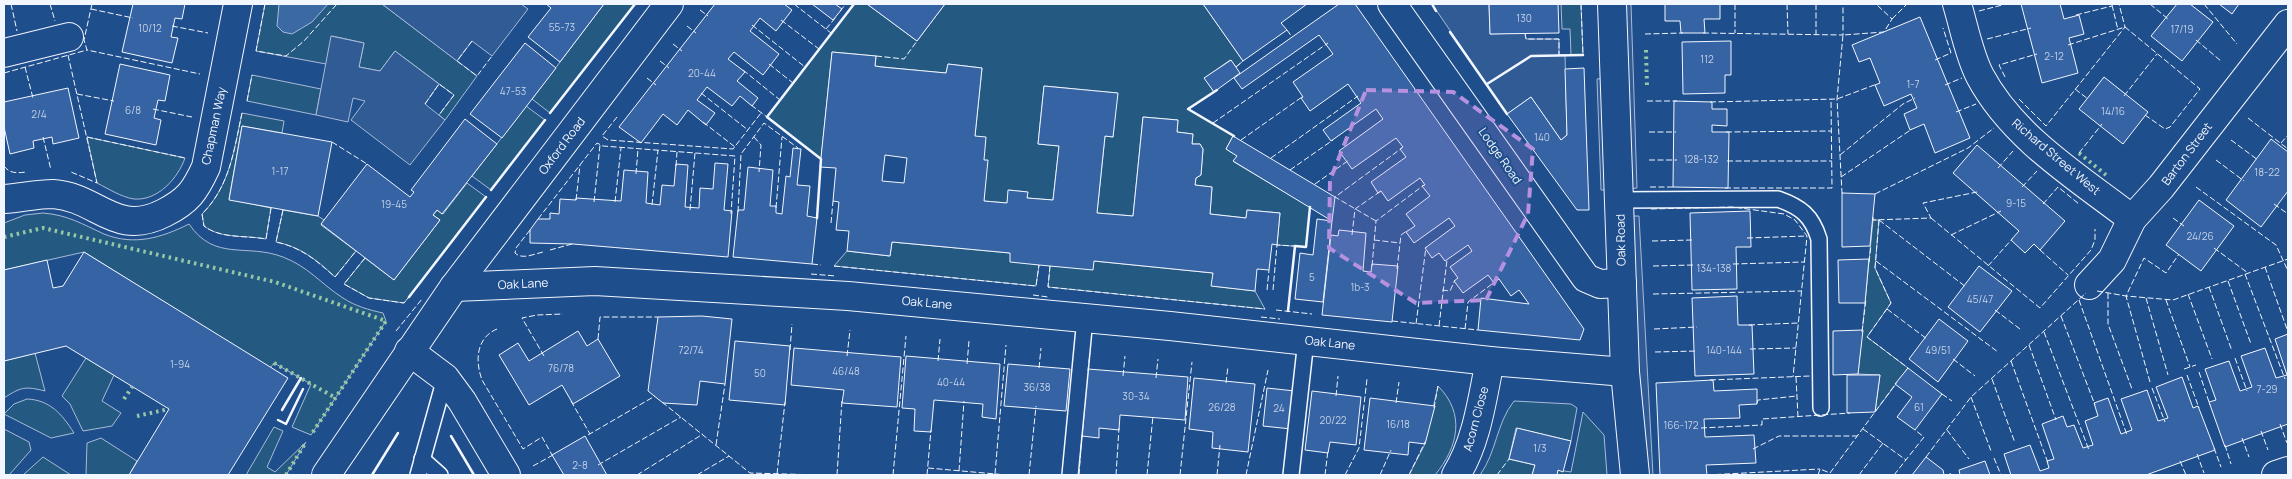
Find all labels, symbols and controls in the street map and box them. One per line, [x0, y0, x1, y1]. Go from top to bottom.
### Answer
house number: 130 [1516, 11, 1532, 25]
house number: 55-73 [549, 20, 575, 34]
house number: 10/12 [138, 21, 162, 35]
house number: 17/19 [2171, 22, 2193, 36]
house number: 2-12 [2044, 49, 2064, 63]
house number: 112 [1700, 52, 1714, 66]
house number: 20-44 [688, 66, 716, 80]
house number: 1-7 [1906, 77, 1920, 91]
house number: 47-53 [500, 84, 526, 98]
street label: Chapman Way [197, 85, 230, 166]
house number: 6/8 [125, 103, 141, 117]
house number: 14/16 [2101, 104, 2125, 118]
house number: 2/4 [31, 107, 47, 121]
street label: Oxford Road [534, 113, 589, 178]
street label: Richard Street West [2008, 114, 2104, 199]
street label: Barton Street [2157, 119, 2216, 189]
street label: Lodge Road [1475, 124, 1526, 187]
house number: 140 [1534, 130, 1550, 144]
house number: 128-132 [1684, 152, 1719, 166]
house number: 1-17 [271, 164, 289, 178]
house number: 18-22 [2254, 165, 2280, 179]
house number: 9-15 [2006, 196, 2026, 210]
house number: 19-45 [381, 197, 407, 211]
street label: Oak Road [1612, 214, 1629, 266]
house number: 24/26 [2186, 229, 2214, 243]
house number: 134-138 [1697, 261, 1732, 275]
house number: 5 [1309, 270, 1315, 284]
street label: Oak Lane [497, 274, 549, 293]
house number: 1b-3 [1350, 280, 1370, 294]
street label: Oak Lane [901, 292, 953, 313]
house number: 45/47 [1967, 292, 1993, 306]
street label: Oak Lane [1304, 331, 1356, 354]
house number: 72/74 [678, 343, 704, 357]
house number: 140-144 [1706, 343, 1742, 357]
house number: 49/51 [1925, 343, 1951, 357]
house number: 1-94 [170, 357, 190, 371]
house number: 76/78 [548, 361, 574, 375]
house number: 46/48 [832, 364, 860, 378]
house number: 50 [754, 366, 766, 380]
house number: 40-44 [937, 375, 965, 389]
house number: 36/38 [1024, 380, 1051, 394]
house number: 7-29 [2256, 382, 2278, 396]
street label: Acorn Close [1459, 384, 1492, 453]
house number: 30-34 [1122, 389, 1150, 403]
house number: 26/28 [1208, 400, 1236, 414]
house number: 61 [1914, 400, 1924, 414]
house number: 24 [1273, 401, 1285, 415]
house number: 20/22 [1319, 413, 1347, 427]
house number: 16/18 [1386, 417, 1410, 431]
house number: 166-172 [1663, 418, 1699, 432]
house number: 1/3 [1533, 441, 1547, 455]
house number: 2-8 [572, 458, 588, 472]

